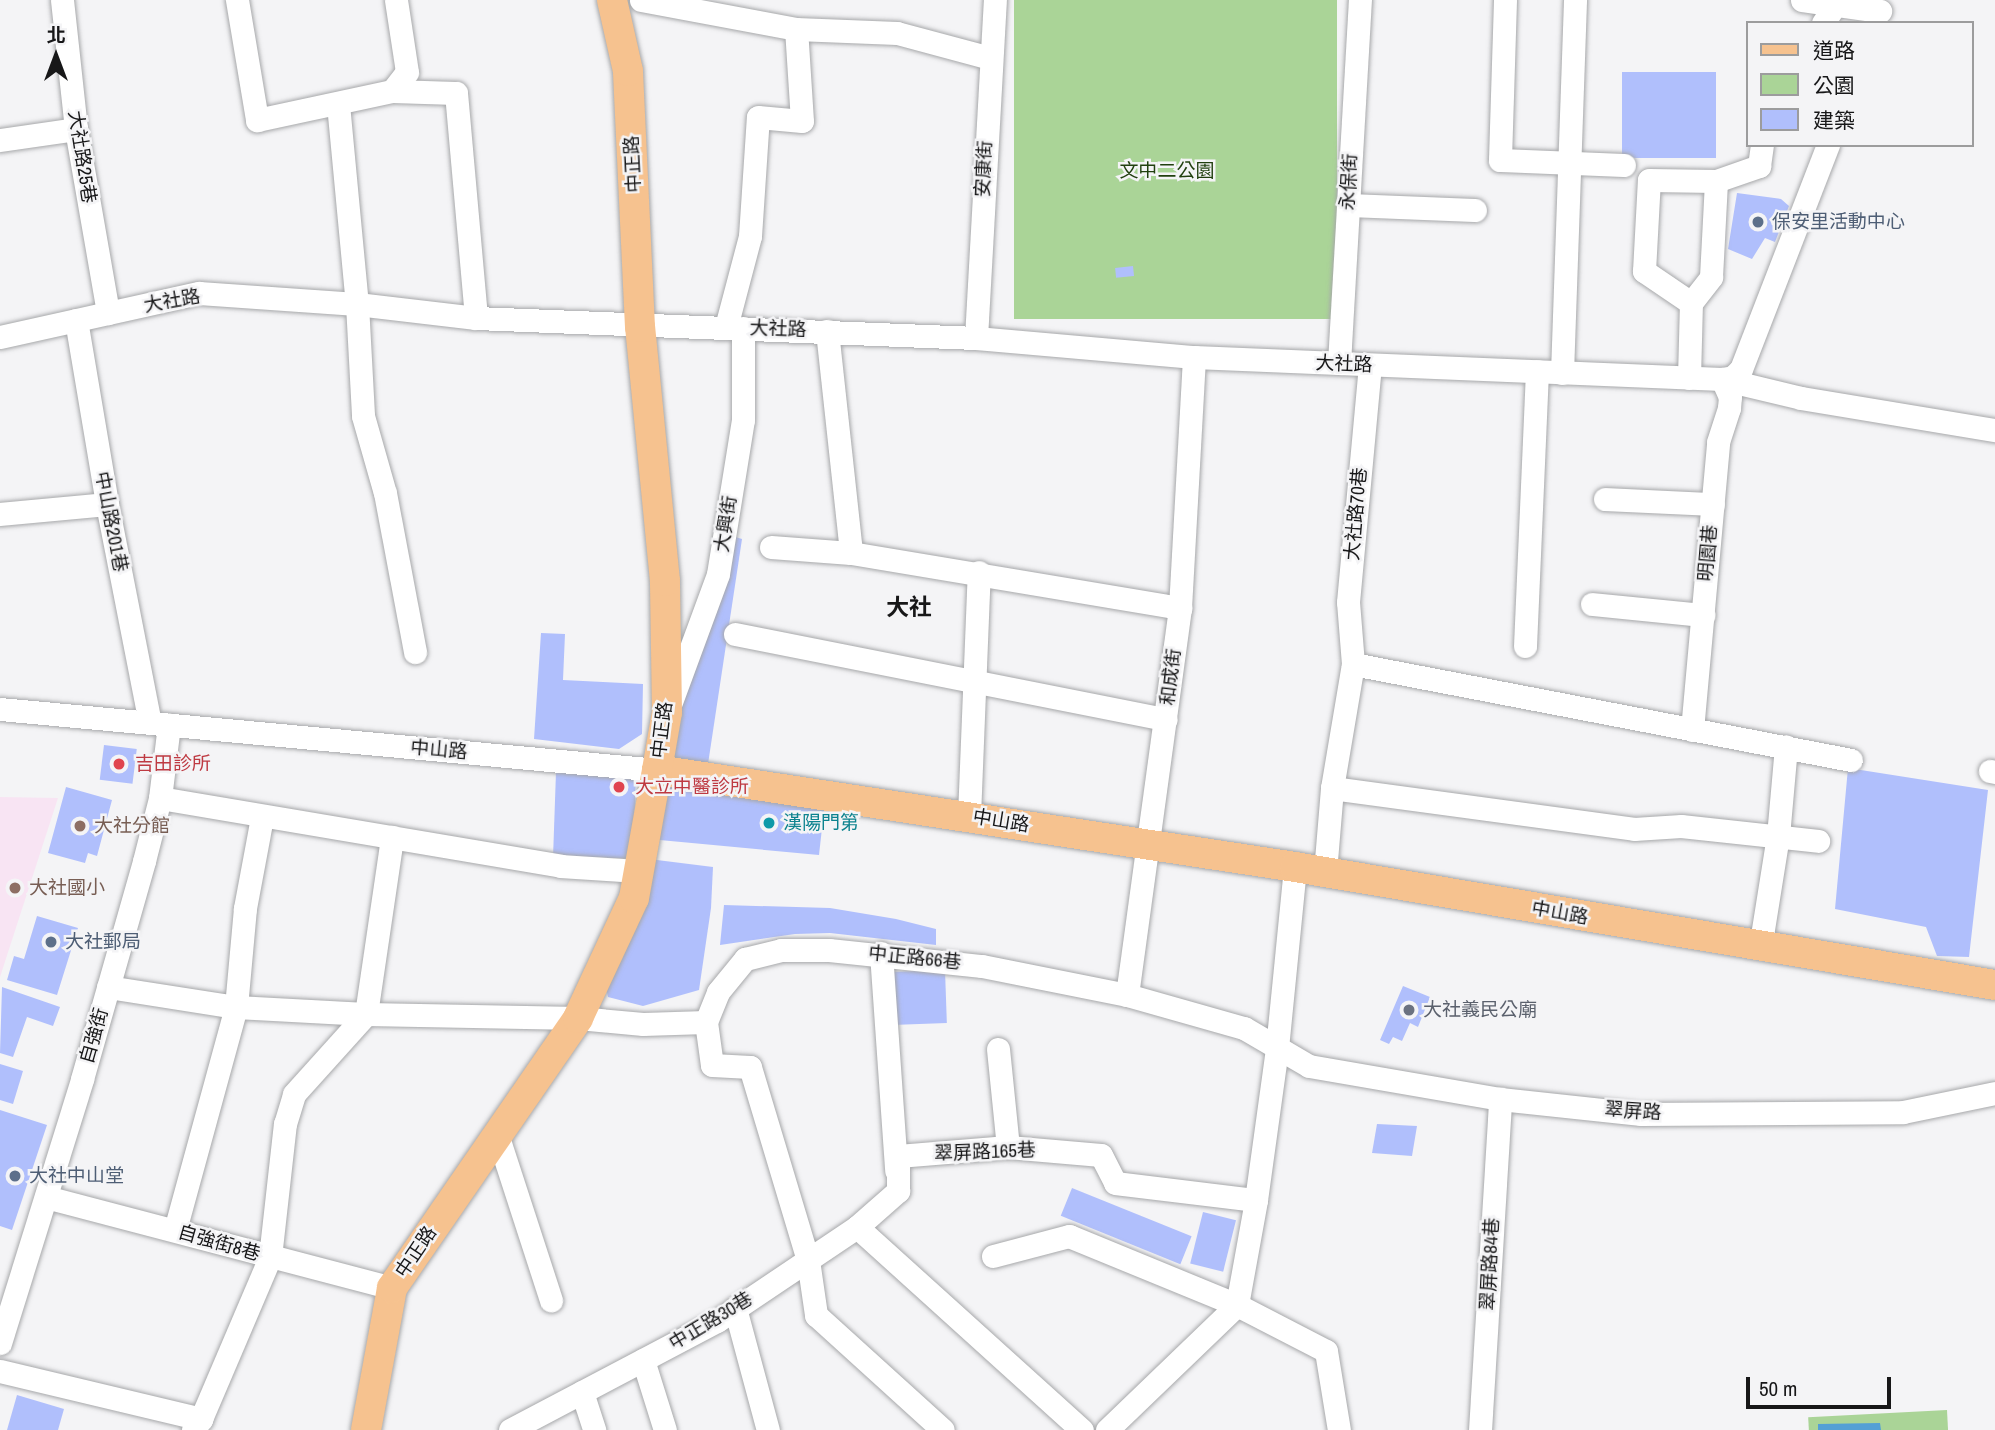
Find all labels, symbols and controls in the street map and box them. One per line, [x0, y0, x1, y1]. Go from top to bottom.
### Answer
north arrow [21, 21, 91, 91]
legend [1746, 21, 1974, 147]
text: 北 [46, 22, 66, 48]
text: 道路 [1813, 36, 1855, 65]
text: 公園 [1813, 71, 1855, 100]
text: 建築 [1813, 106, 1855, 135]
street label: 大社路25巷 [63, 109, 101, 205]
street label: 中正路 [620, 135, 646, 193]
street label: 安康街 [971, 140, 997, 198]
street label: 永保街 [1336, 153, 1362, 211]
park label: 文中二公園 [1120, 160, 1214, 182]
place label: 保安里活動中心 [1772, 211, 1905, 233]
marker: 保安里活動中心 [1750, 214, 1766, 230]
street label: 大社路 [142, 285, 202, 317]
street label: 大社路 [749, 317, 807, 341]
street label: 大社路 [1315, 352, 1373, 376]
street label: 大社路70巷 [1341, 467, 1371, 561]
street label: 中山路201巷 [90, 470, 132, 574]
street label: 大興街 [710, 494, 742, 554]
street label: 明園巷 [1694, 524, 1722, 582]
district label: 大社 [886, 593, 932, 621]
street label: 和成街 [1156, 647, 1186, 707]
street label: 中正路 [647, 700, 677, 760]
street label: 中山路 [410, 736, 468, 764]
place label: 吉田診所 [135, 753, 211, 775]
marker: 吉田診所 [109, 754, 129, 774]
place label: 大立中醫診所 [635, 776, 749, 798]
marker: 大立中醫診所 [609, 777, 629, 797]
street label: 中山路 [971, 805, 1031, 837]
place label: 漢陽門第 [783, 812, 859, 834]
place label: 大社分館 [94, 815, 170, 837]
marker: 漢陽門第 [761, 815, 777, 831]
marker: 大社分館 [72, 818, 88, 834]
place label: 大社國小 [29, 877, 105, 899]
marker: 大社國小 [7, 880, 23, 896]
street label: 中山路 [1530, 897, 1590, 929]
place label: 大社郵局 [65, 931, 141, 953]
marker: 大社郵局 [43, 934, 59, 950]
street label: 中正路66巷 [867, 942, 963, 974]
place label: 大社義民公廟 [1423, 999, 1537, 1021]
marker: 大社義民公廟 [1401, 1002, 1417, 1018]
street label: 自強街 [75, 1005, 113, 1067]
street label: 翠屏路 [1604, 1098, 1662, 1124]
street label: 翠屏路165巷 [934, 1139, 1036, 1165]
place label: 大社中山堂 [29, 1165, 124, 1187]
marker: 大社中山堂 [7, 1168, 23, 1184]
street label: 翠屏路84巷 [1476, 1217, 1504, 1311]
street label: 自強街8巷 [175, 1220, 263, 1266]
street label: 中正路 [391, 1222, 441, 1282]
street label: 中正路30巷 [665, 1287, 757, 1355]
scale bar [1750, 1364, 1895, 1408]
text: 50 m [1759, 1374, 1797, 1403]

